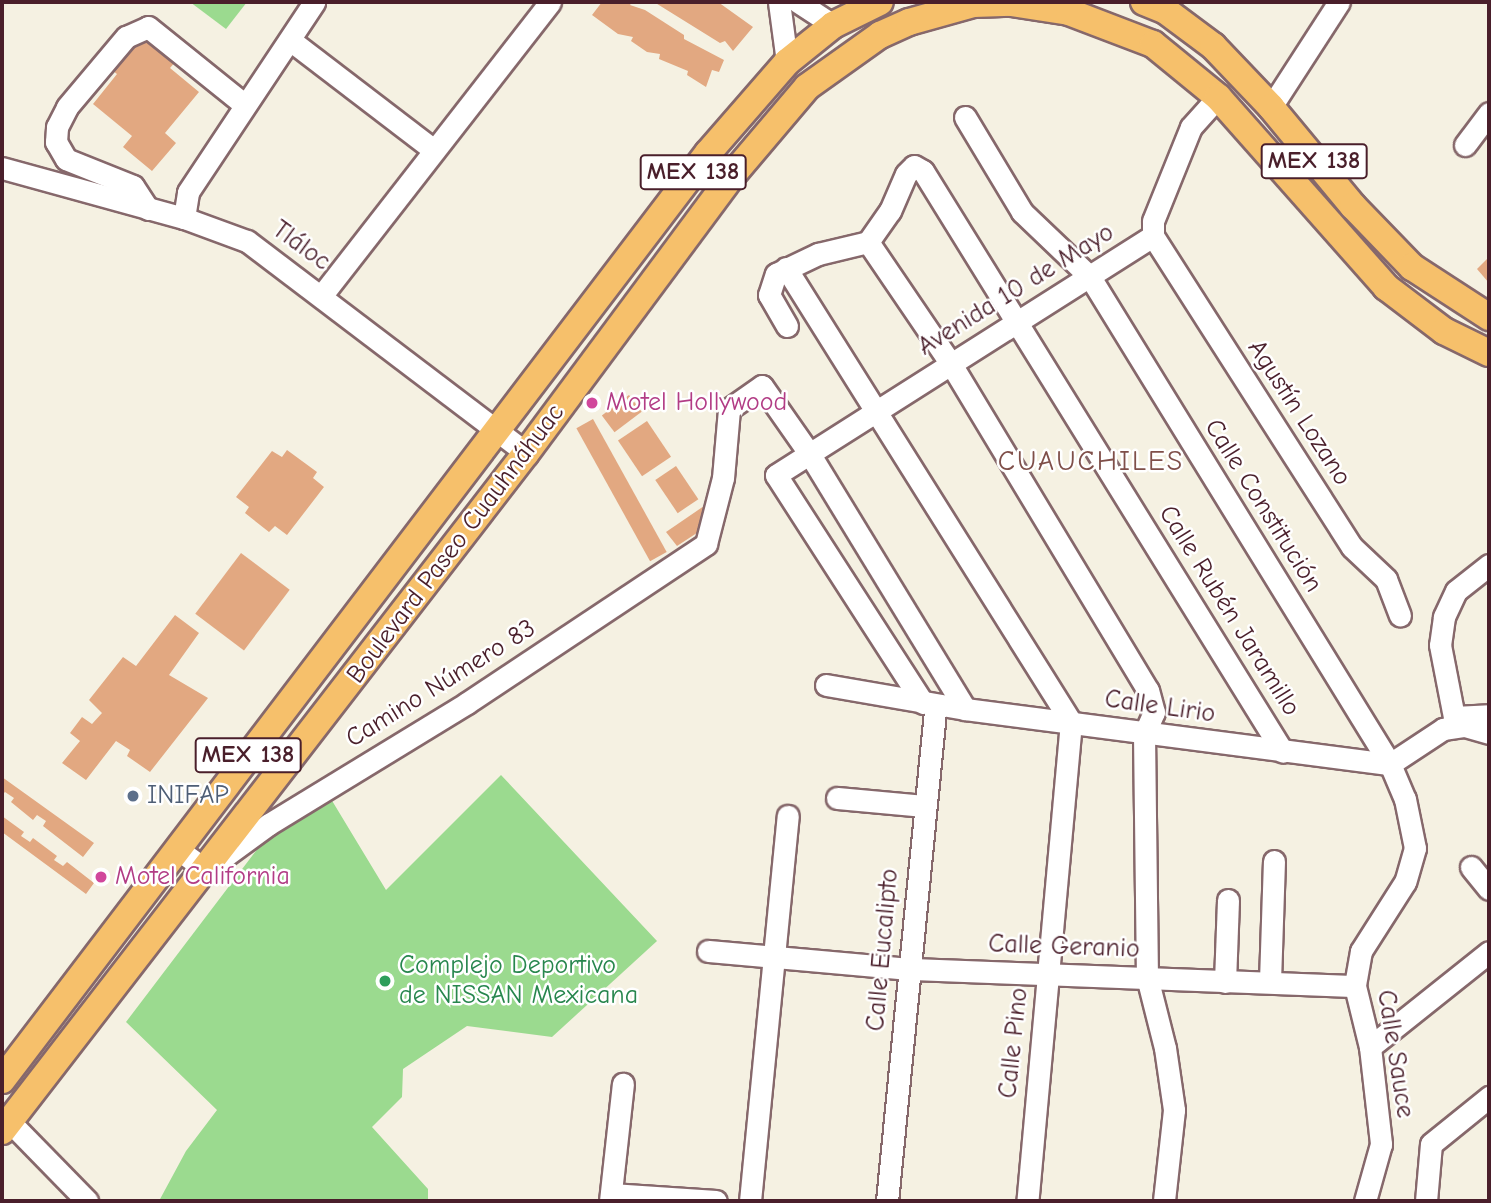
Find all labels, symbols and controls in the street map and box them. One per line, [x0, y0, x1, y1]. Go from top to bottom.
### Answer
road number: MEX 138 [1260, 140, 1368, 182]
road number: MEX 138 [639, 152, 747, 192]
street label: Tláloc [266, 214, 336, 278]
street label: Avenida 10 de Mayo [912, 217, 1120, 363]
street label: Agustín Lozano [1240, 334, 1358, 492]
place label: Motel Hollywood [606, 387, 787, 419]
marker: Motel Hollywood [584, 395, 600, 411]
street label: Boulevard Paseo Cuauhnáhuac [341, 398, 571, 690]
street label: Calle Constitución [1197, 414, 1329, 598]
district label: CUAUCHILES [999, 444, 1183, 478]
street label: Calle Rubén Jaramillo [1152, 500, 1306, 722]
street label: Camino Número 83 [341, 613, 541, 755]
street label: Calle Lirio [1103, 684, 1217, 730]
road number: MEX 138 [194, 734, 302, 776]
place label: INIFAP [147, 780, 229, 812]
marker: INIFAP [125, 788, 141, 804]
place label: Motel California [115, 861, 290, 893]
street label: Calle Eucalipto [860, 867, 906, 1033]
marker: Motel California [93, 869, 109, 885]
street label: Calle Geranio [988, 929, 1140, 965]
place label: Complejo Deportivo de NISSAN Mexicana [399, 950, 638, 1012]
marker: Complejo Deportivo de NISSAN Mexicana [377, 973, 393, 989]
street label: Calle Pino [993, 986, 1035, 1100]
street label: Calle Sauce [1369, 988, 1421, 1120]

